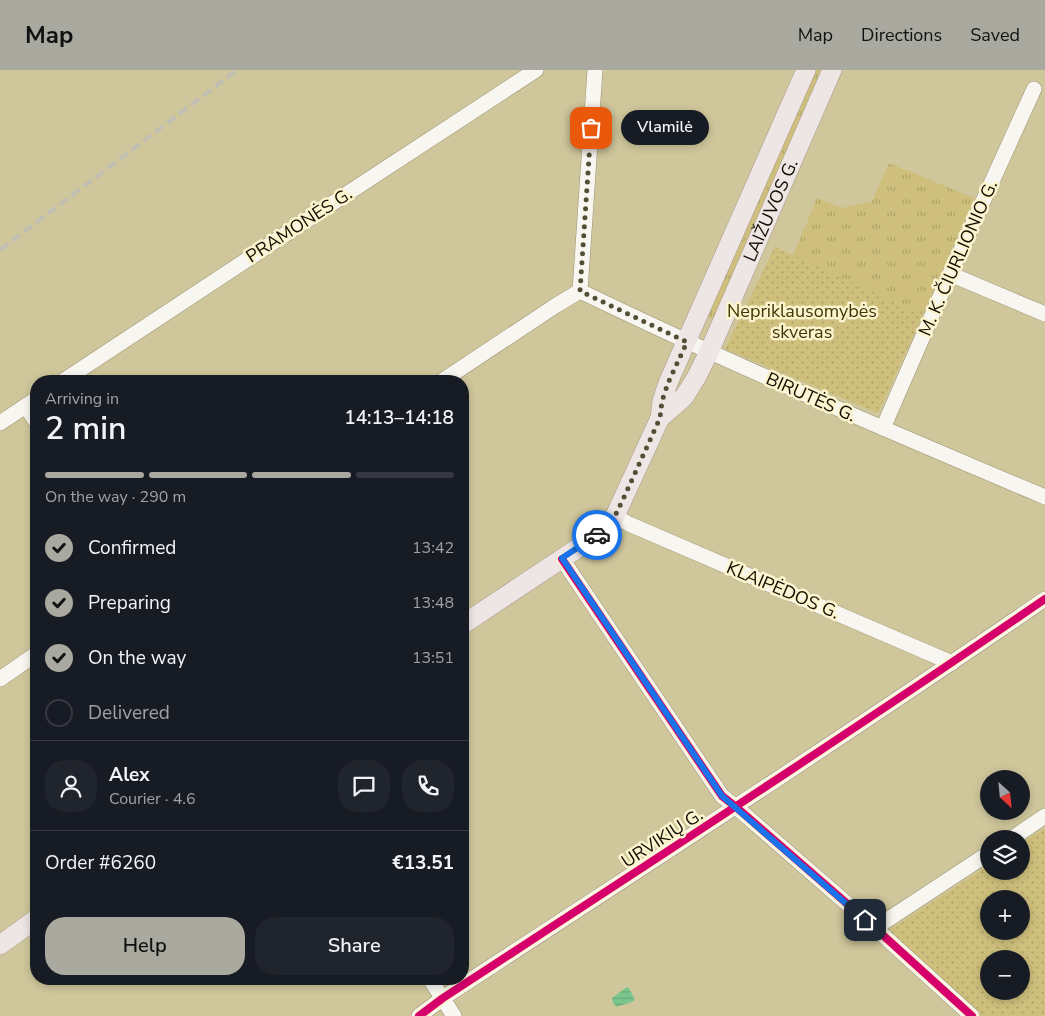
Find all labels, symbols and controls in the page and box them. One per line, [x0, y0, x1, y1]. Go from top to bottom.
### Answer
text: Map [25, 19, 73, 51]
text: Map [798, 23, 833, 47]
text: Directions [861, 23, 942, 47]
text: Saved [970, 23, 1020, 47]
pin [570, 107, 612, 149]
callout: Vlamilė [621, 110, 708, 146]
icon: bag [577, 114, 605, 142]
text: Vlamilė [637, 116, 693, 138]
street label: LAIŽUVOS G. [738, 155, 804, 265]
street label: M. K. ČIURLIONIO G. [913, 176, 1003, 340]
street label: PRAMONĖS G. [241, 182, 357, 268]
park label: Nepriklausomybės skveras [727, 299, 877, 344]
street label: BIRUTĖS G. [762, 367, 860, 427]
text: Arriving in [45, 388, 119, 410]
text: 14:13–14:18 [344, 405, 454, 431]
text: 2 min [45, 407, 127, 450]
text: On the way · 290 m [45, 486, 186, 508]
courier [572, 510, 622, 560]
icon: car [583, 521, 611, 549]
icon: check [45, 534, 73, 562]
text: Confirmed [88, 535, 176, 561]
text: 13:42 [412, 537, 454, 559]
street label: KLAIPĖDOS G. [723, 555, 843, 625]
icon: check [45, 589, 73, 617]
text: Preparing [88, 590, 171, 616]
text: 13:48 [412, 592, 454, 614]
icon: check [45, 644, 73, 672]
text: On the way [88, 645, 186, 671]
text: 13:51 [412, 647, 454, 669]
text: Delivered [88, 700, 170, 726]
button: person [45, 760, 97, 812]
button: chat [338, 760, 390, 812]
button: phone [402, 760, 454, 812]
text: Alex [109, 762, 150, 788]
north arrow [980, 770, 1030, 820]
map controls [980, 770, 1030, 1000]
text: Courier · 4.6 [109, 788, 195, 810]
street label: URVIKIŲ G. [617, 803, 707, 873]
button: layers [980, 830, 1030, 880]
text: Order #6260 [45, 850, 156, 876]
text: €13.51 [392, 850, 454, 876]
button: + [980, 890, 1030, 940]
pin [844, 899, 886, 941]
icon: home [851, 906, 879, 934]
button: Help [45, 917, 245, 975]
button: Share [255, 917, 454, 975]
button: − [980, 950, 1030, 1000]

